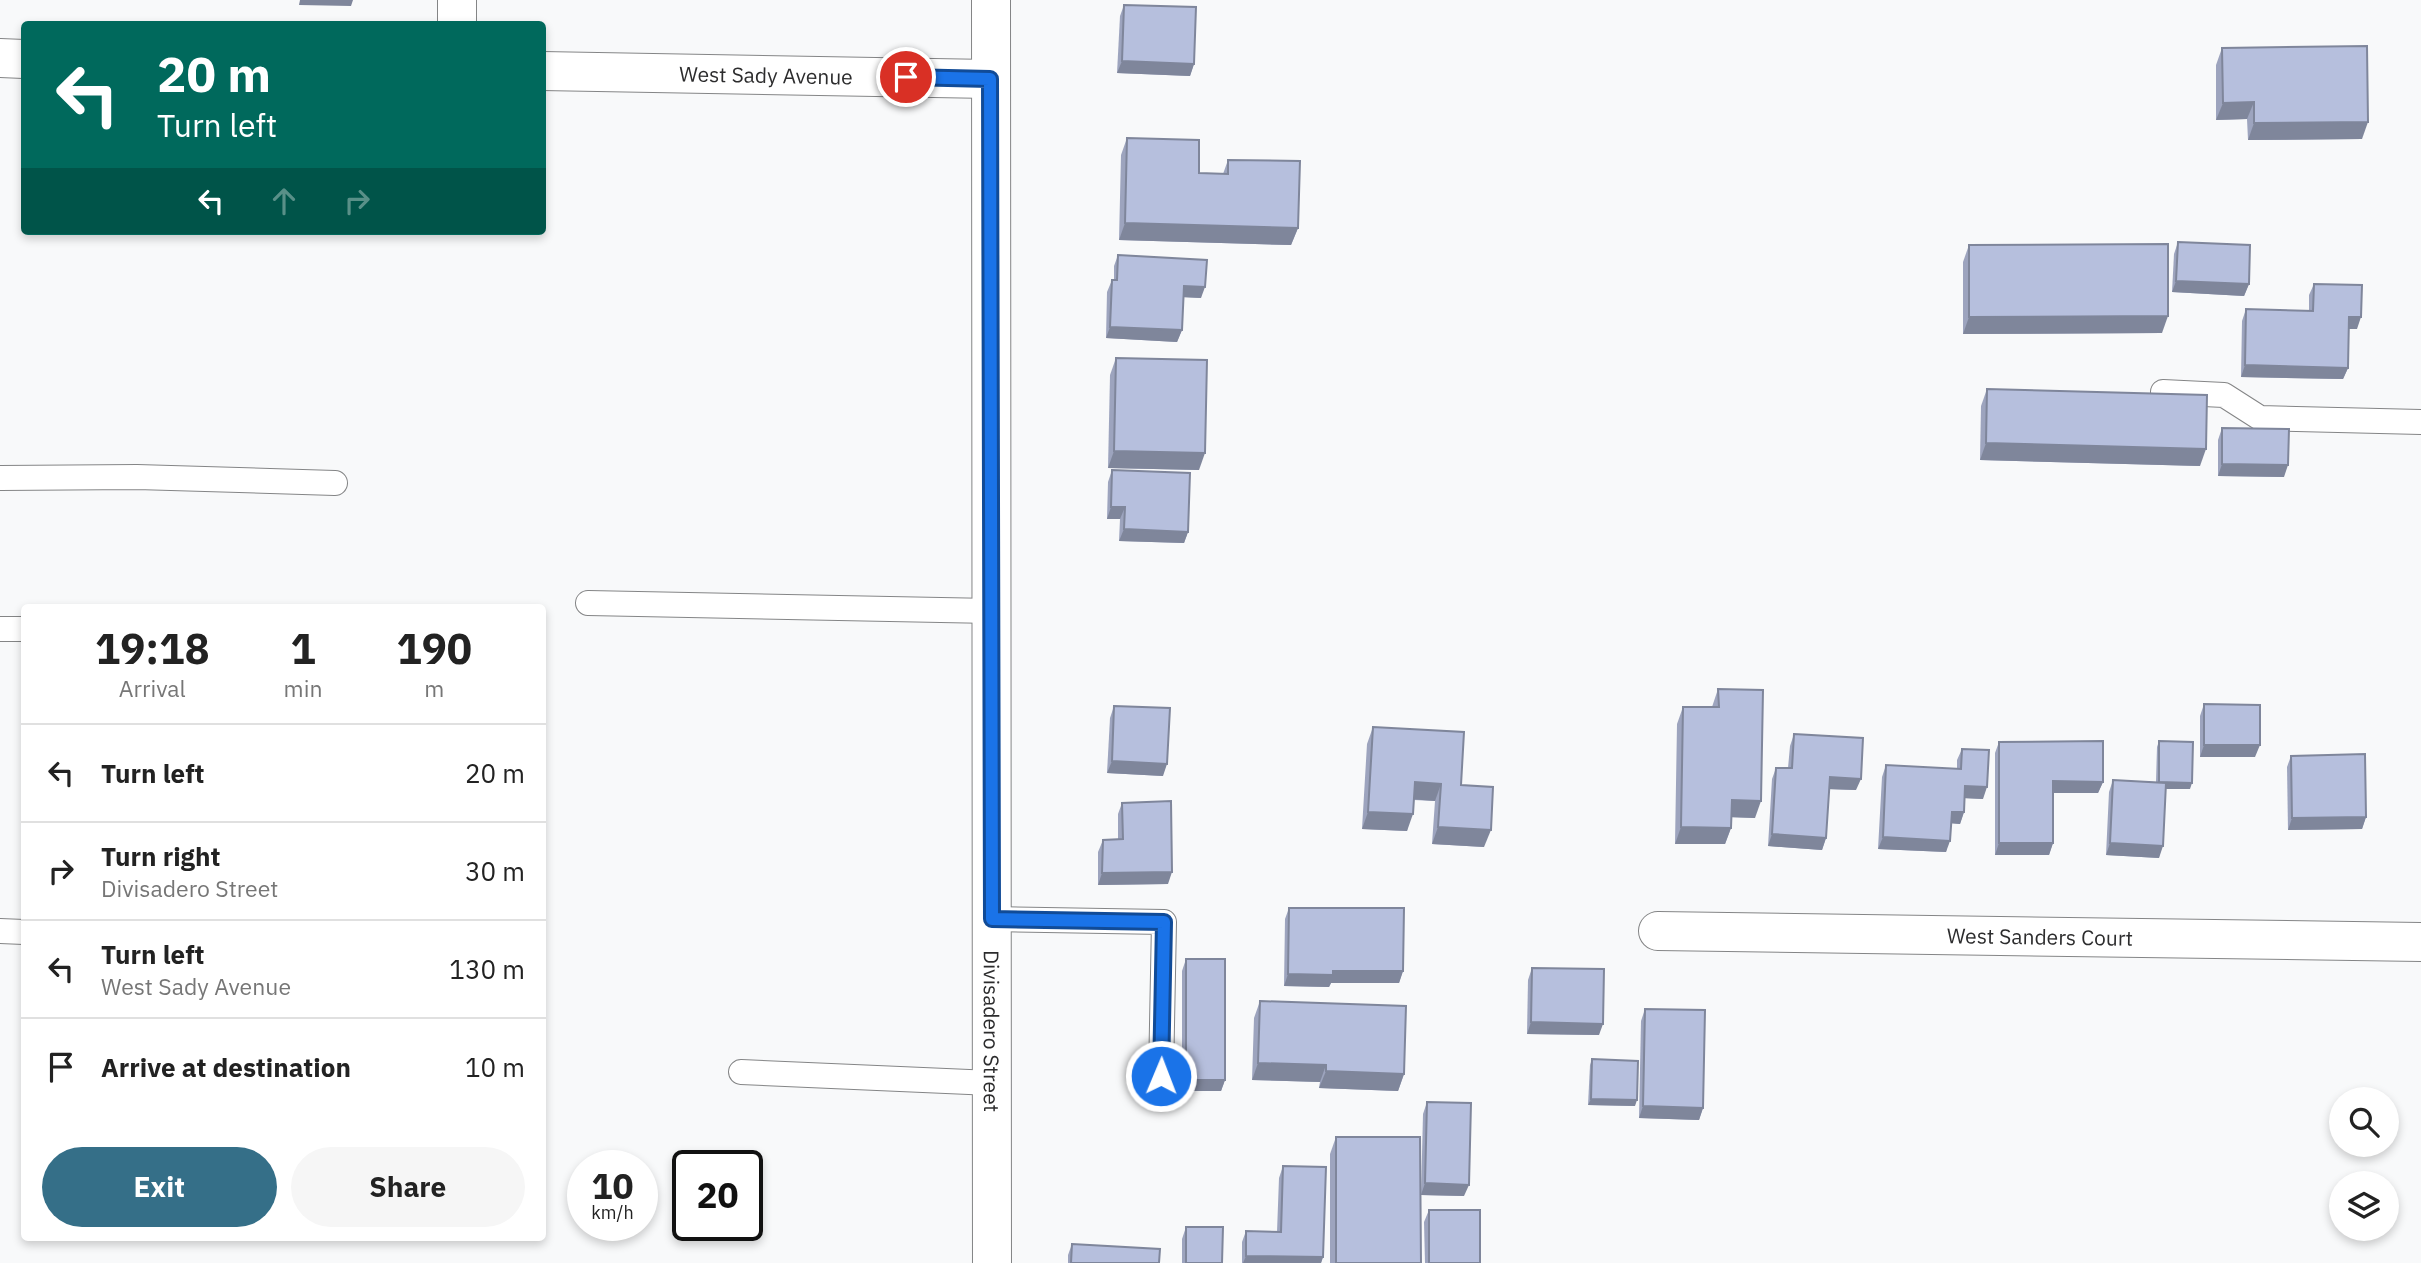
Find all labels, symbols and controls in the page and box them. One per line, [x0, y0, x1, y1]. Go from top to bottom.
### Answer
text: 20 m [157, 42, 271, 105]
pin [876, 47, 936, 107]
icon: left [42, 49, 133, 140]
icon: arrive [887, 58, 925, 96]
street label: West Sady Avenue [679, 59, 853, 91]
text: Turn left [157, 104, 277, 146]
icon: left [192, 182, 230, 220]
icon: ahead [265, 182, 303, 220]
icon: right [338, 182, 376, 220]
text: 19:18 [95, 621, 210, 676]
text: 1 [290, 621, 316, 676]
text: 190 [396, 621, 472, 676]
text: Arrival [119, 673, 186, 703]
text: min [284, 673, 322, 703]
text: m [424, 673, 444, 703]
icon: left [42, 754, 80, 792]
text: Turn left [101, 756, 204, 790]
text: 20 m [465, 756, 525, 790]
text: Turn right [101, 839, 220, 873]
icon: right [42, 852, 80, 890]
text: 30 m [465, 854, 525, 888]
text: Divisadero Street [101, 873, 278, 903]
street label: West Sanders Court [1947, 921, 2133, 952]
text: Turn left [101, 937, 204, 971]
icon: left [42, 950, 80, 988]
street label: Divisadero Street [978, 950, 1006, 1112]
text: 130 m [449, 952, 525, 986]
text: West Sady Avenue [101, 971, 291, 1001]
position arrow [1124, 1039, 1198, 1113]
icon: arrive [42, 1048, 80, 1086]
text: Arrive at destination [101, 1050, 351, 1084]
text: 10 m [465, 1050, 525, 1084]
map controls [2329, 1087, 2399, 1241]
button: search [2329, 1087, 2399, 1157]
button: Exit [42, 1147, 277, 1227]
button: Share [291, 1147, 525, 1227]
speed limit sign: 20 [672, 1150, 763, 1241]
text: 10 [591, 1163, 634, 1209]
button: layers [2329, 1171, 2399, 1241]
text: km/h [591, 1201, 634, 1224]

